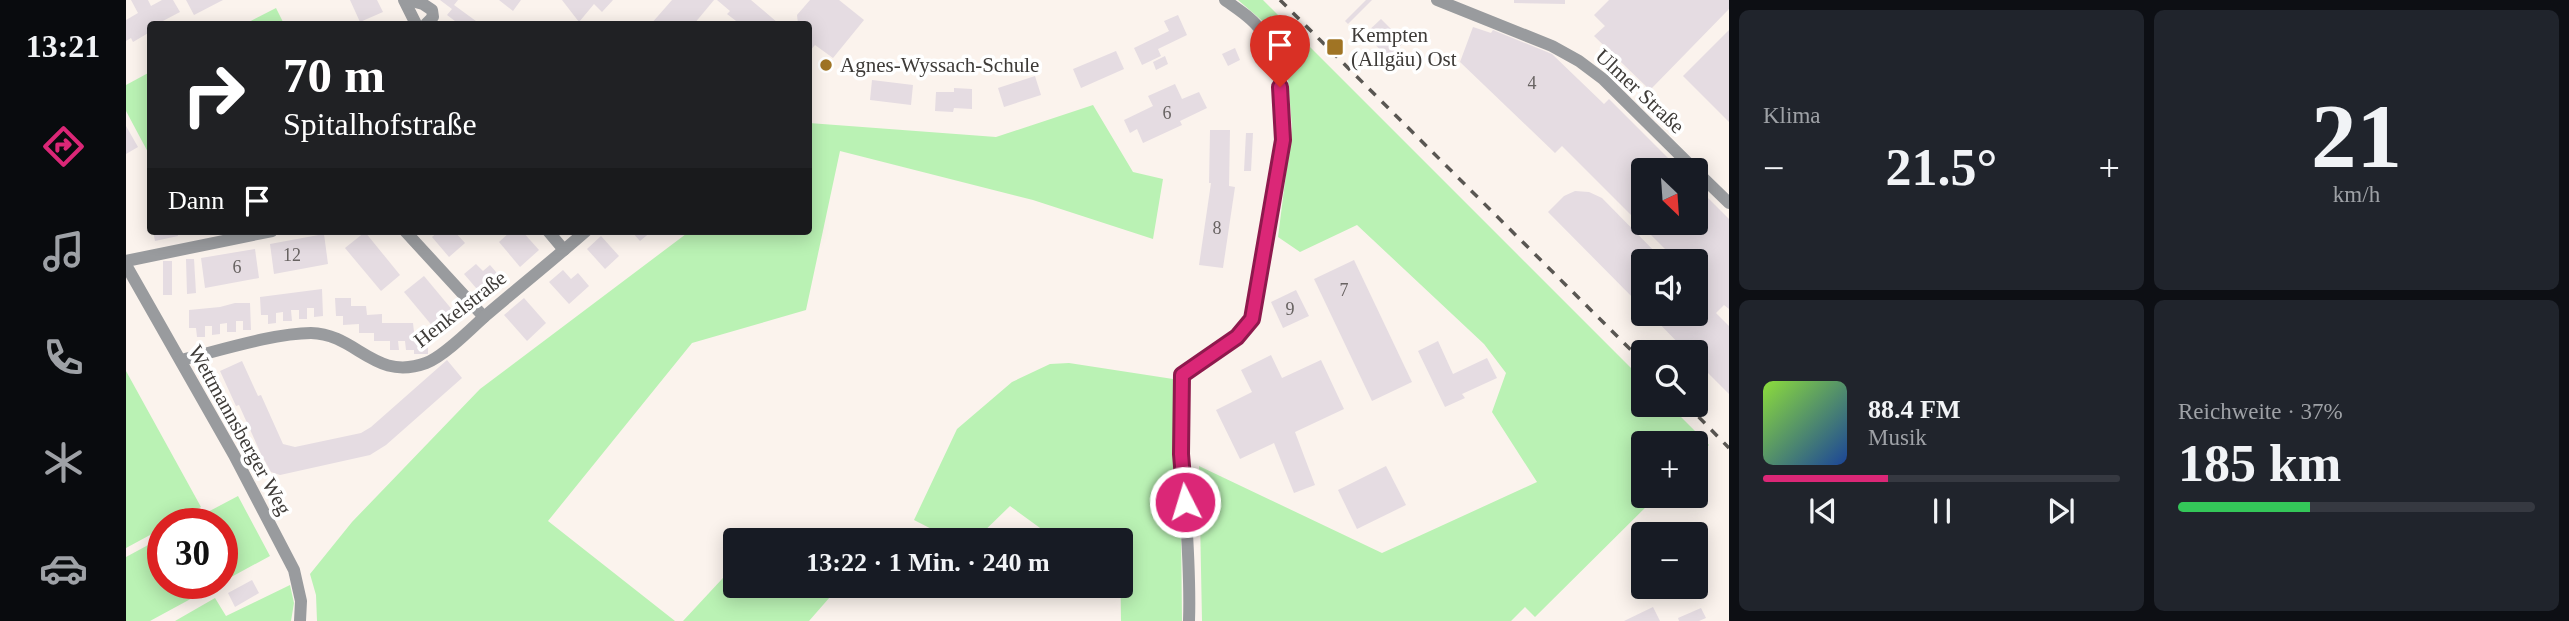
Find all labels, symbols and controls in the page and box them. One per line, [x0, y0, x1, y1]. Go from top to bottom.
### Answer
pin [1250, 15, 1310, 87]
place label: Kempten (Allgäu) Ost [1351, 23, 1457, 71]
icon: arrive [1261, 26, 1299, 64]
text: 13:21 [26, 28, 100, 64]
marker: Kempten (Allgäu) Ost [1325, 37, 1345, 57]
street label: Ulmer Straße [1591, 44, 1689, 138]
text: 70 m [283, 48, 385, 103]
icon: right [168, 49, 259, 140]
place label: Agnes-Wyssach-Schule [840, 53, 1039, 77]
marker: Agnes-Wyssach-Schule [818, 57, 834, 73]
house number: 4 [1528, 73, 1537, 93]
text: 21 [2311, 86, 2402, 187]
house number: 6 [1163, 103, 1172, 123]
text: Klima [1763, 103, 1821, 128]
text: Spitalhofstraße [283, 106, 477, 142]
icon: directions [39, 122, 88, 171]
text: 21.5° [1886, 139, 1997, 196]
text: − [1763, 147, 1784, 189]
text: + [2099, 147, 2120, 189]
north arrow [1631, 158, 1708, 234]
map controls [1631, 158, 1708, 599]
icon: arrive [238, 182, 276, 220]
text: km/h [2333, 182, 2380, 207]
text: Dann [168, 186, 224, 215]
house number: 8 [1213, 218, 1222, 238]
icon: music [39, 227, 88, 276]
house number: 12 [283, 245, 301, 265]
button: sound [1631, 249, 1708, 326]
house number: 6 [233, 257, 242, 277]
street label: Henkelstraße [409, 265, 511, 353]
house number: 7 [1340, 280, 1349, 300]
house number: 9 [1286, 299, 1295, 319]
icon: phone [39, 333, 88, 382]
button: search [1631, 340, 1708, 417]
street label: Wettmannsberger Weg [183, 341, 297, 519]
text: 88.4 FM [1868, 395, 1960, 424]
text: Reichweite · 37% [2178, 399, 2343, 424]
text: Musik [1868, 425, 1927, 450]
button: + [1631, 431, 1708, 508]
text: 185 km [2178, 435, 2341, 492]
icon: climate [39, 438, 88, 487]
position arrow [1148, 465, 1222, 539]
icon: previous [1804, 492, 1842, 530]
icon: pause [1923, 492, 1961, 530]
icon: next [2042, 492, 2080, 530]
speed limit sign: 30 [147, 508, 238, 599]
button: − [1631, 522, 1708, 599]
icon: car [39, 544, 88, 593]
text: 13:22 · 1 Min. · 240 m [806, 548, 1050, 577]

